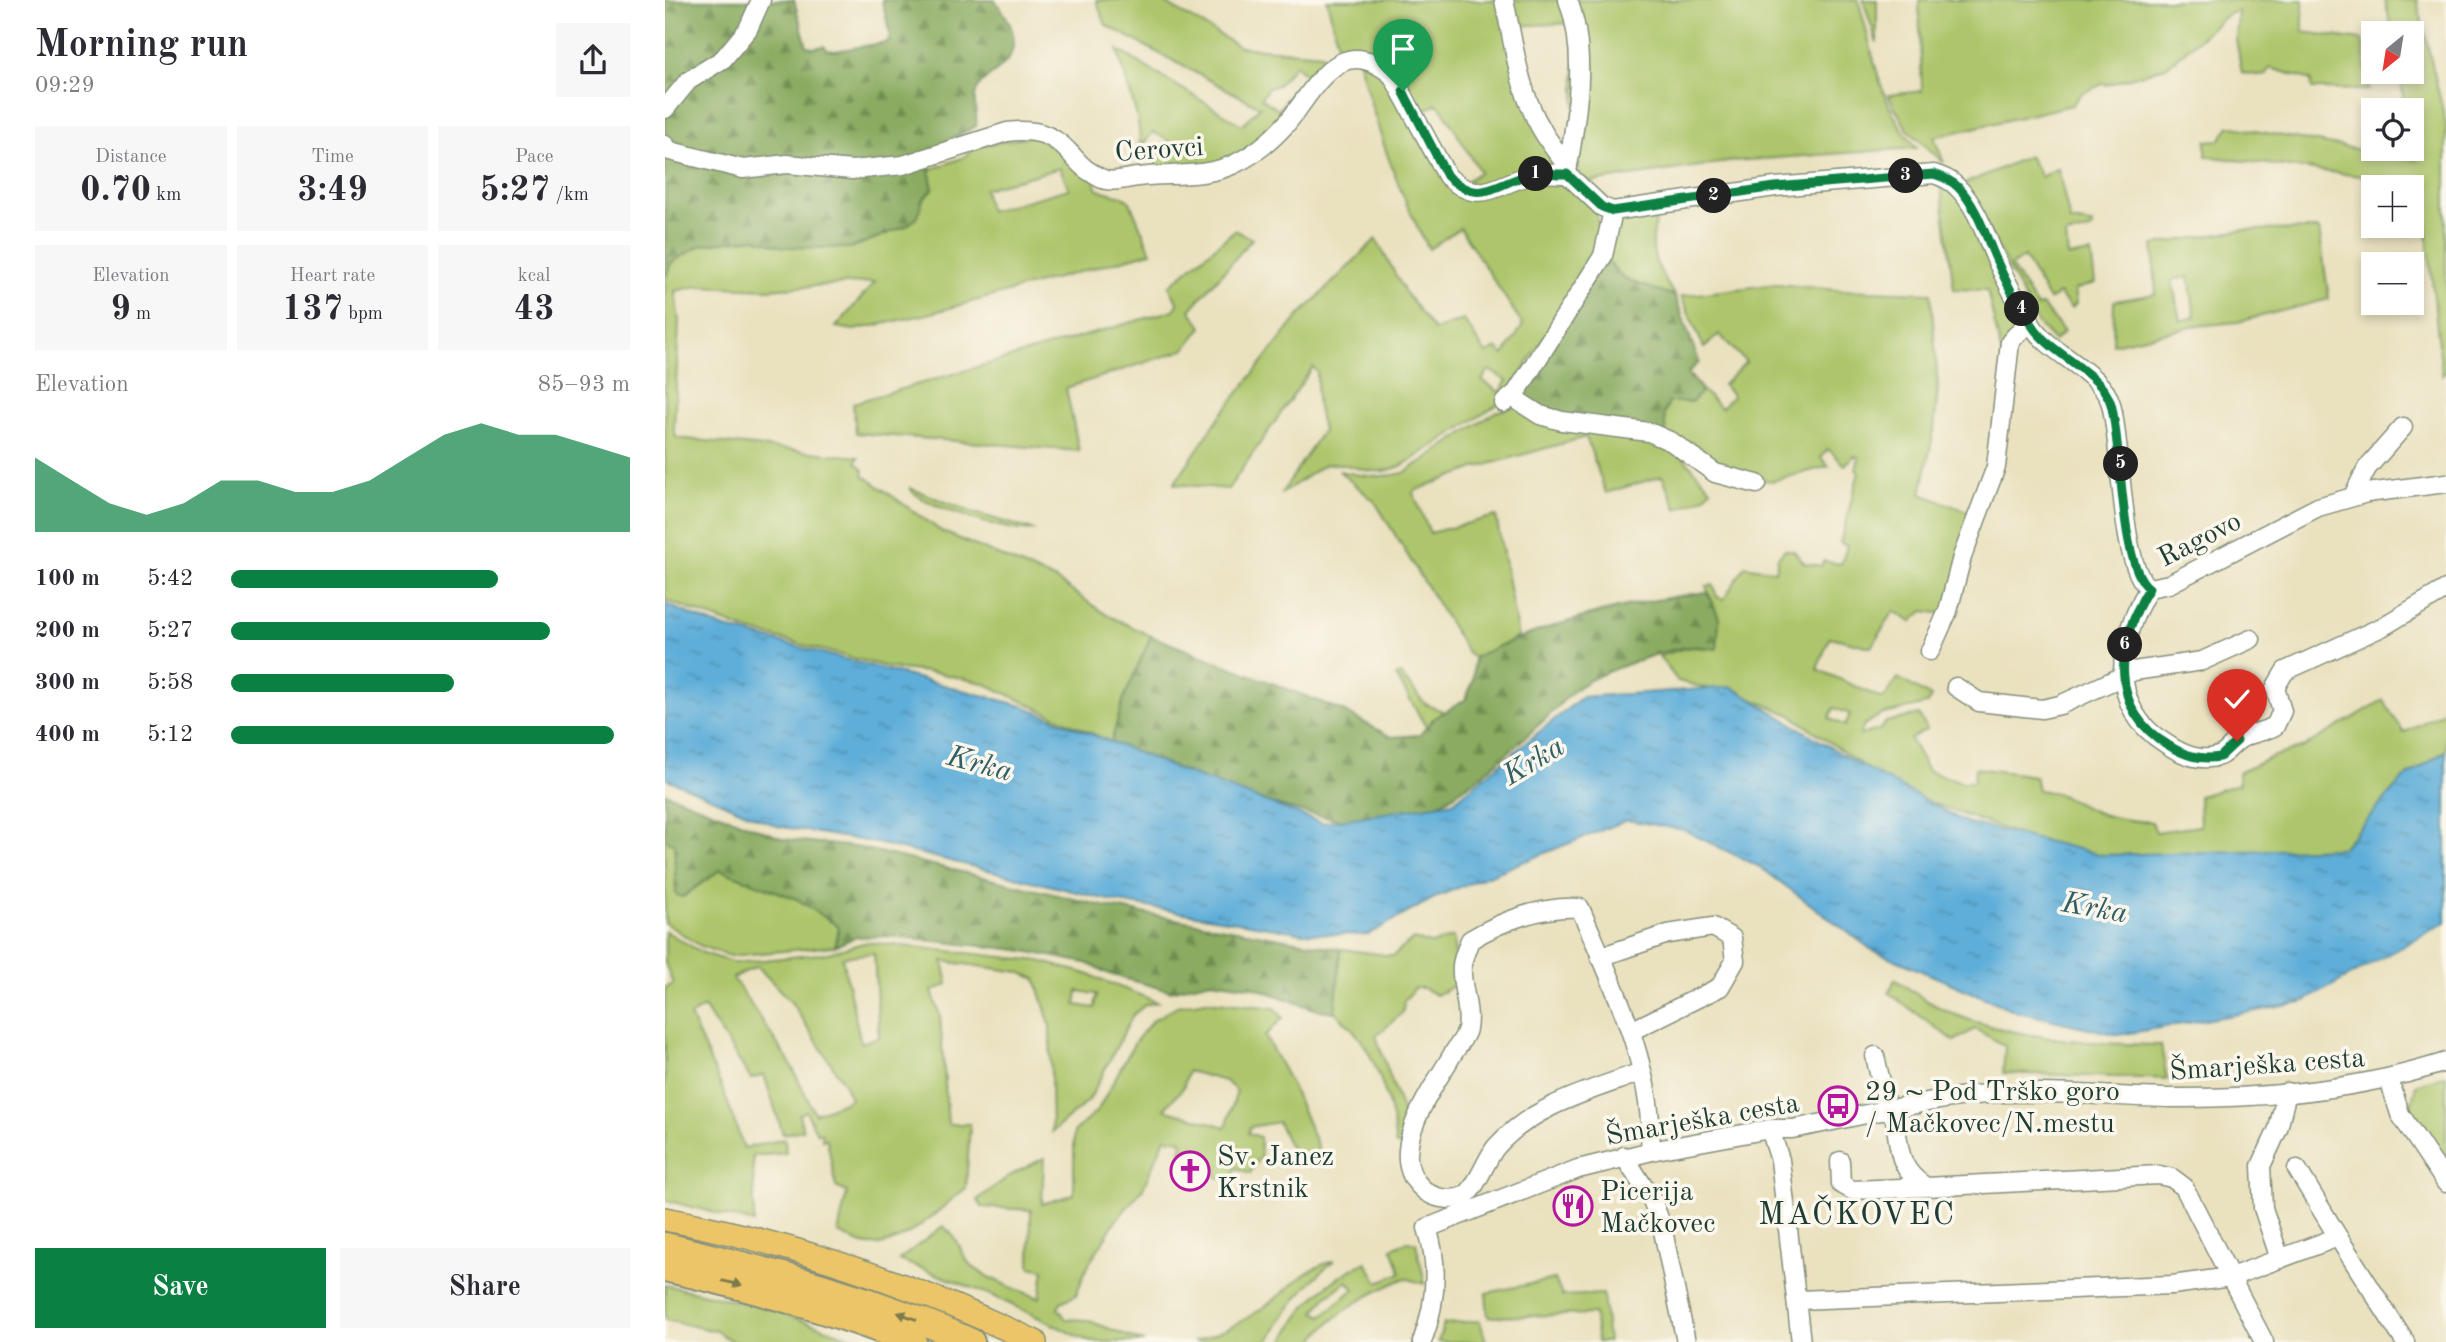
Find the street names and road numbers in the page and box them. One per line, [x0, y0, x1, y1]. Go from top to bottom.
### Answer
street label: Cerovci [1114, 134, 1205, 168]
street label: Ragovo [2154, 508, 2246, 573]
street label: Šmarješka cesta [2168, 1040, 2366, 1087]
street label: Šmarješka cesta [1603, 1085, 1802, 1152]

